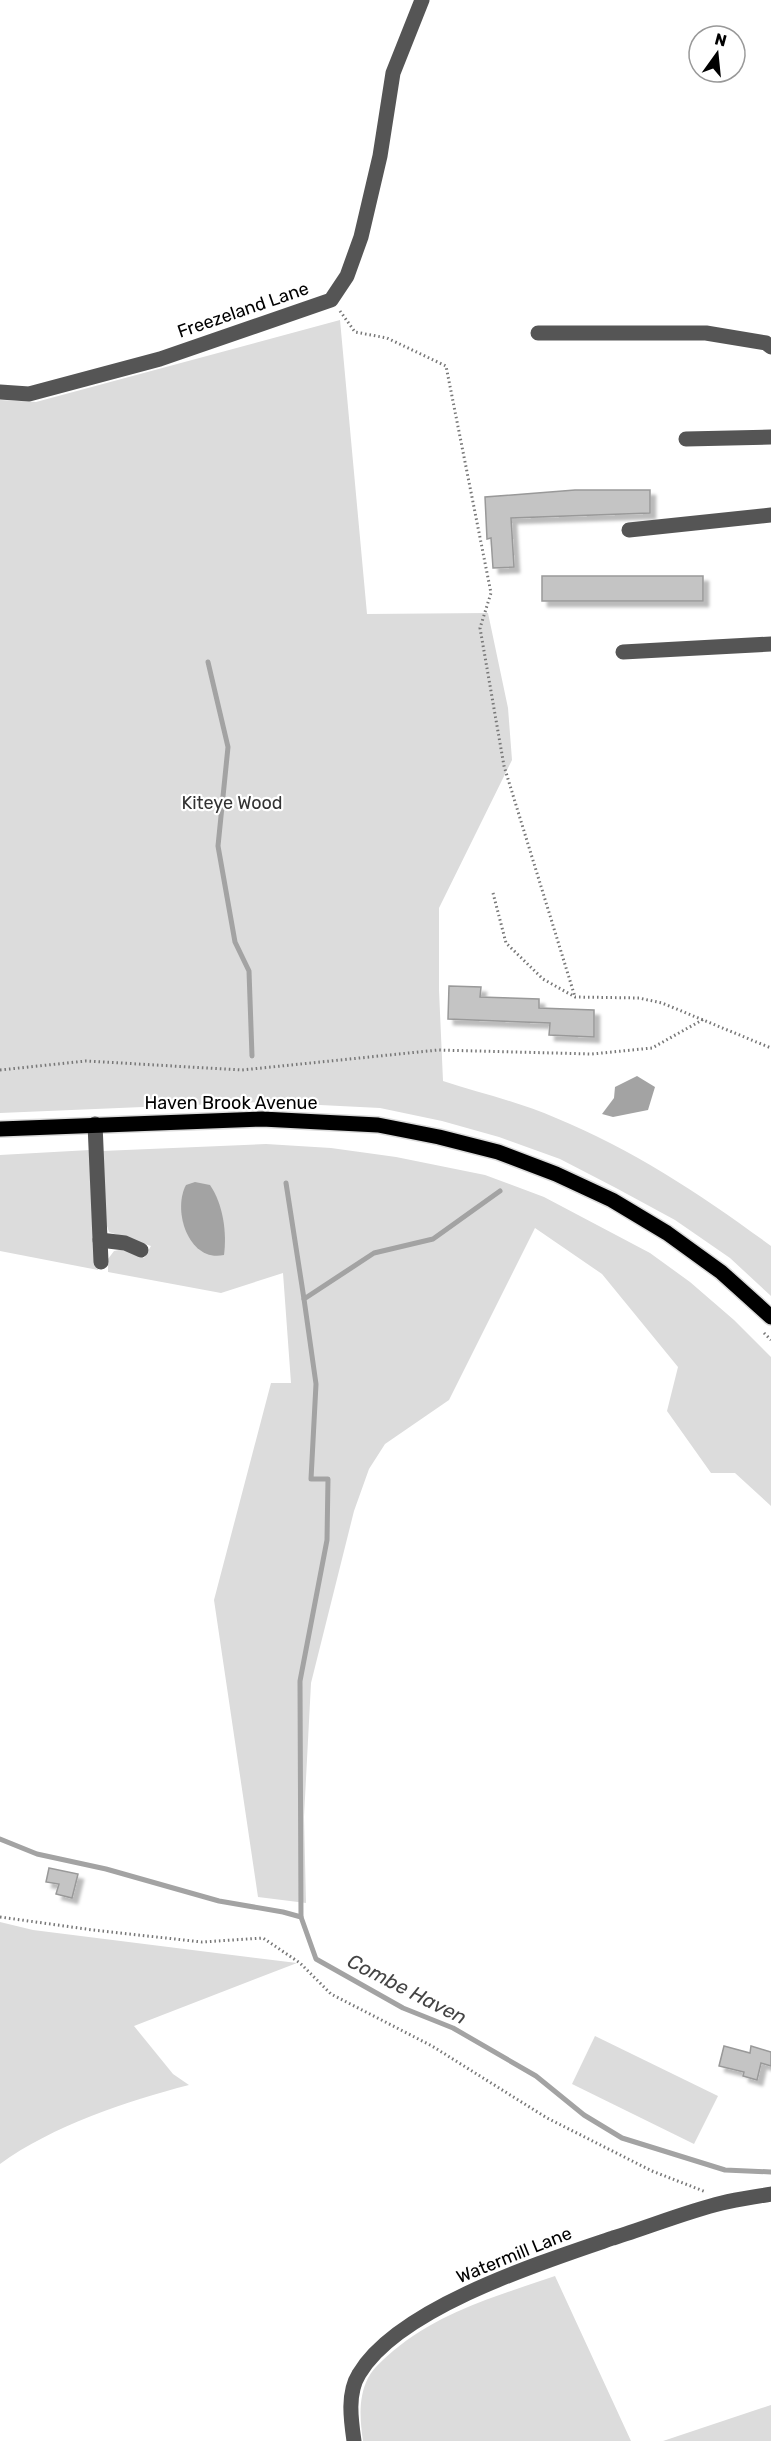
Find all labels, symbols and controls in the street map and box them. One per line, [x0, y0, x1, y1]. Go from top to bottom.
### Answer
north arrow [687, 24, 747, 84]
text: N [713, 29, 729, 51]
street label: Freezeland Lane [174, 277, 312, 343]
park label: Kiteye Wood [181, 792, 283, 814]
street label: Haven Brook Avenue [144, 1092, 318, 1114]
water label: Combe Haven [343, 1949, 471, 2029]
street label: Watermill Lane [453, 2222, 575, 2288]

